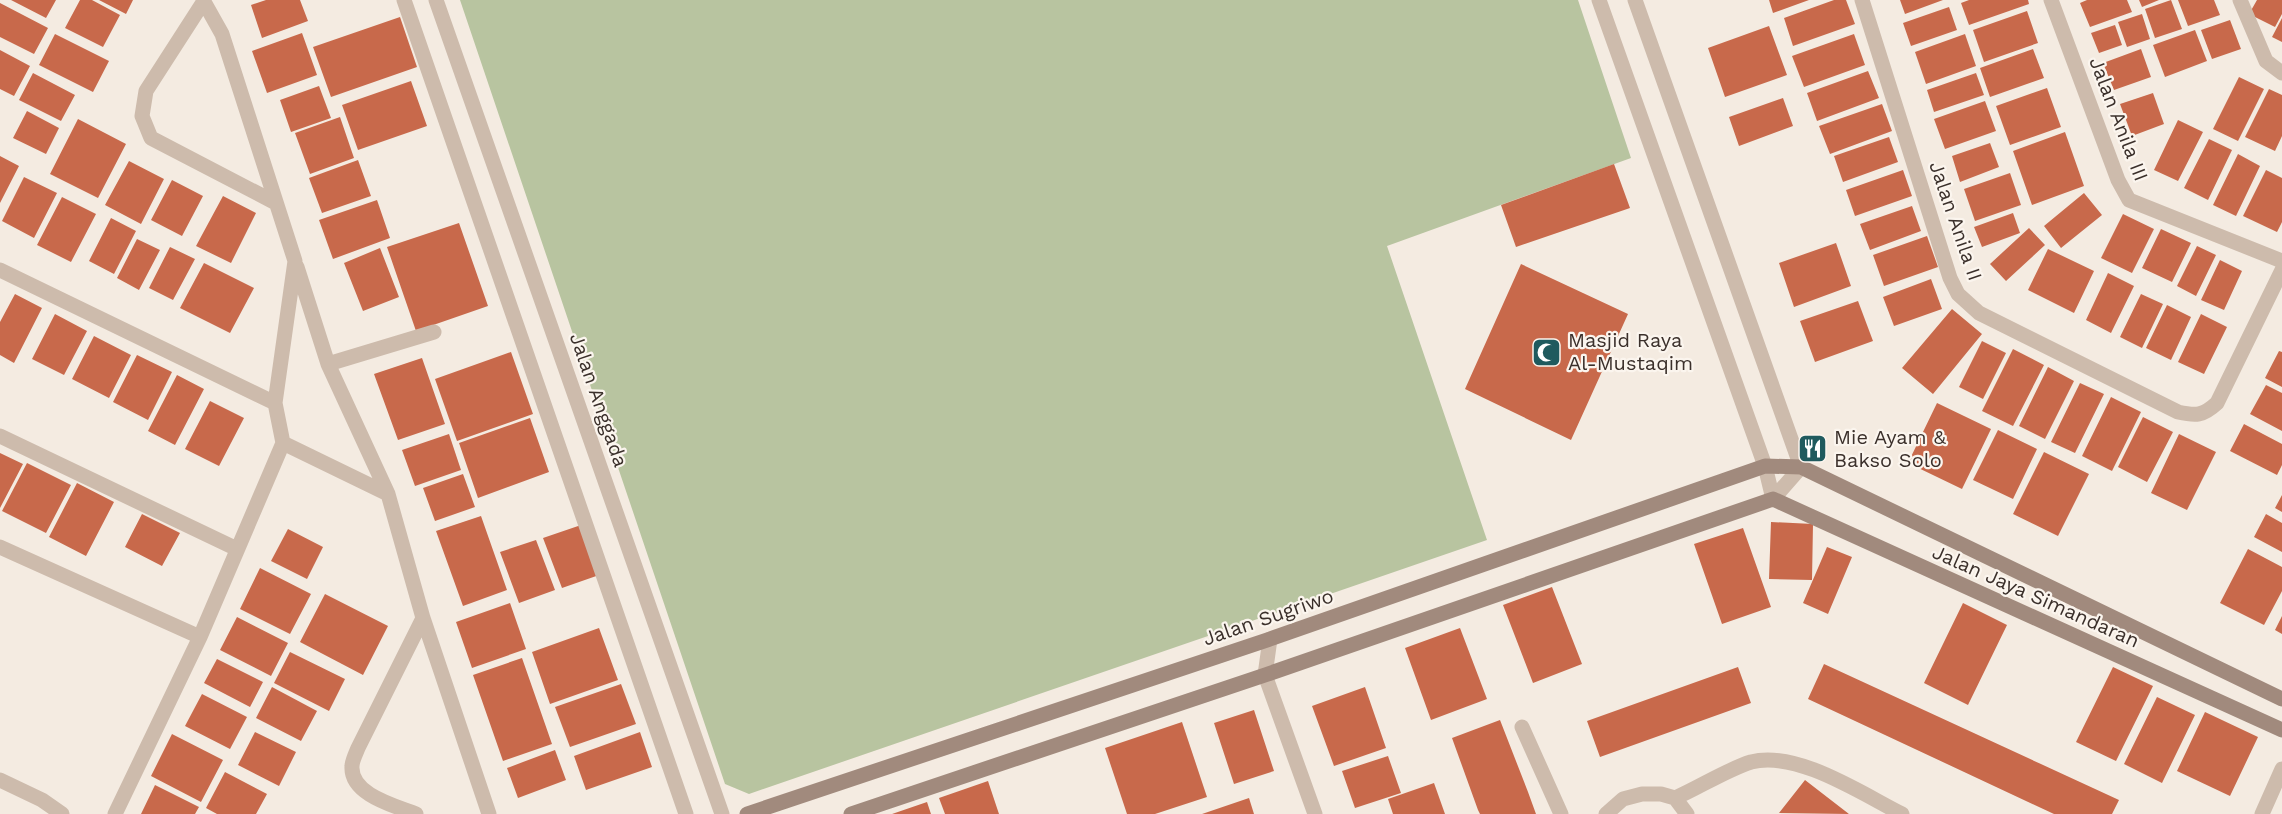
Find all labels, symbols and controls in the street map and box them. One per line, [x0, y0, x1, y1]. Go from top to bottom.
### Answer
street label: Jalan Anila III [2084, 54, 2154, 184]
street label: Jalan Anila II [1924, 158, 1988, 284]
place label: Masjid Raya Al-Mustaqim [1568, 328, 1693, 375]
street label: Jalan Anggada [565, 330, 633, 470]
mosque icon: Masjid Raya Al-Mustaqim [1531, 336, 1563, 368]
place label: Mie Ayam & Bakso Solo [1834, 425, 1946, 472]
restaurant icon: Mie Ayam & Bakso Solo [1797, 433, 1829, 465]
street label: Jalan Jaya Simandaran [1929, 539, 2143, 653]
street label: Jalan Sugriwo [1200, 583, 1336, 651]

